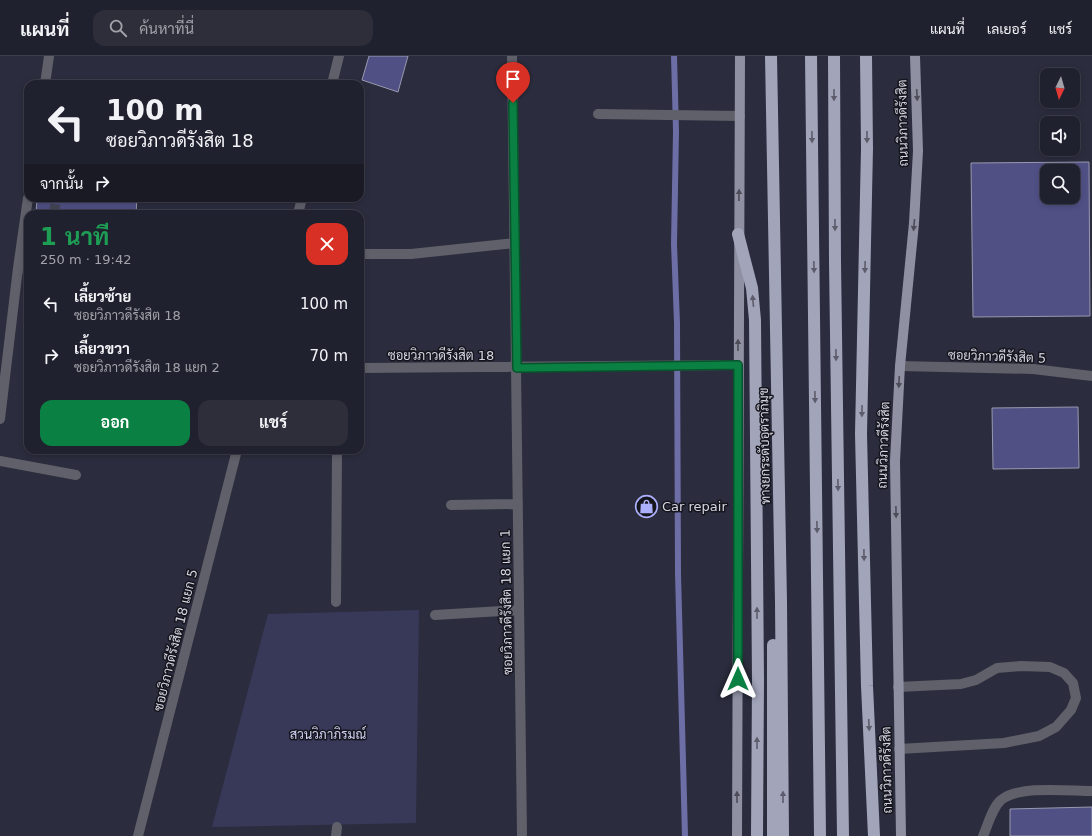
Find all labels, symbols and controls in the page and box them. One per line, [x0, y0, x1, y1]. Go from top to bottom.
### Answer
search box [93, 10, 373, 46]
icon: search [107, 17, 129, 39]
text: แผนที่ [20, 18, 69, 40]
text: ค้นหาที่นี่ [139, 20, 194, 38]
text: แผนที่ [930, 21, 965, 37]
text: เลเยอร์ [987, 21, 1027, 37]
text: แชร์ [1049, 21, 1072, 37]
pin [496, 62, 530, 103]
icon: arrive [502, 68, 524, 90]
north arrow [1040, 68, 1080, 108]
map controls [1040, 68, 1080, 204]
street label: ถนนวิภาวดีรังสิต [892, 79, 911, 167]
one-way arrow [831, 89, 837, 102]
one-way arrow [914, 89, 920, 102]
text: 100 m [106, 94, 203, 127]
icon: left [40, 96, 92, 148]
button: sound [1040, 116, 1080, 156]
text: ซอยวิภาวดีรังสิต 18 [106, 130, 254, 151]
one-way arrow [809, 131, 815, 144]
one-way arrow [864, 131, 870, 144]
button: search [1040, 164, 1080, 204]
icon: right [91, 172, 113, 194]
text: จากนั้น [40, 175, 83, 193]
one-way arrow [736, 188, 742, 201]
one-way arrow [832, 219, 838, 232]
one-way arrow [910, 219, 917, 231]
text: 1 นาที [40, 223, 109, 251]
button: close [306, 223, 348, 265]
text: 250 m · 19:42 [40, 252, 131, 267]
one-way arrow [811, 261, 817, 274]
one-way arrow [862, 261, 868, 274]
text: เลี้ยวซ้าย [74, 288, 131, 306]
icon: left [40, 293, 62, 315]
text: 100 m [300, 295, 348, 313]
one-way arrow [749, 295, 756, 307]
text: ซอยวิภาวดีรังสิต 18 [74, 308, 181, 323]
one-way arrow [735, 338, 741, 351]
text: เลี้ยวขวา [74, 340, 130, 358]
icon: right [40, 345, 62, 367]
street label: ซอยวิภาวดีรังสิต 5 [948, 345, 1047, 366]
street label: ซอยวิภาวดีรังสิต 18 [388, 346, 494, 363]
text: 70 m [310, 347, 348, 365]
one-way arrow [833, 349, 839, 362]
text: ซอยวิภาวดีรังสิต 18 แยก 2 [74, 360, 220, 375]
one-way arrow [896, 376, 903, 388]
street label: ทางยกระดับอุตราภิมุข [755, 387, 775, 505]
one-way arrow [812, 391, 818, 404]
button: ออก [40, 400, 190, 446]
button: แชร์ [198, 400, 348, 446]
street label: ถนนวิภาวดีรังสิต [872, 401, 893, 489]
one-way arrow [859, 405, 865, 418]
one-way arrow [835, 479, 841, 492]
shop icon: Car repair [633, 493, 659, 519]
place label: Car repair [662, 499, 727, 514]
one-way arrow [893, 506, 899, 519]
one-way arrow [814, 521, 820, 534]
street label: ซอยวิภาวดีรังสิต 18 แยก 1 [496, 529, 515, 675]
one-way arrow [861, 549, 867, 562]
street label: ซอยวิภาวดีรังสิต 18 แยก 5 [149, 567, 200, 713]
one-way arrow [754, 606, 760, 619]
position arrow [717, 658, 759, 700]
one-way arrow [865, 719, 872, 731]
park label: สวนวิภาภิรมณ์ [290, 725, 366, 742]
street label: ถนนวิภาวดีรังสิต [876, 726, 895, 814]
one-way arrow [754, 737, 761, 749]
one-way arrow [734, 790, 740, 803]
one-way arrow [780, 790, 786, 803]

